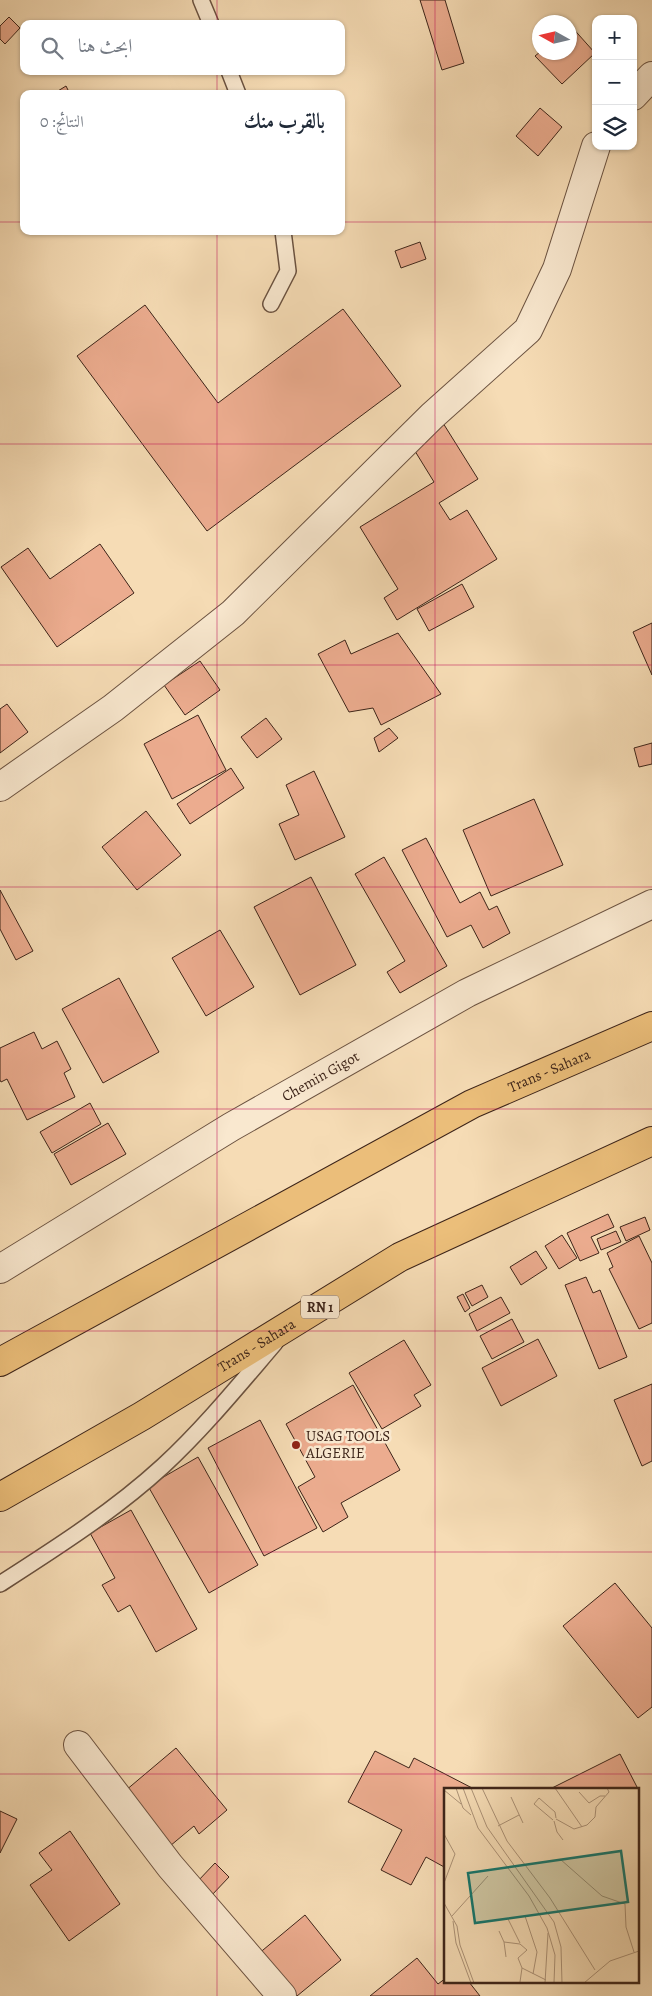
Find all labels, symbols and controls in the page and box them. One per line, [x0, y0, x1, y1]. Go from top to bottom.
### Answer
north arrow [532, 15, 577, 60]
map controls [592, 15, 637, 150]
button: + [592, 15, 637, 60]
search box [20, 20, 345, 75]
text: ابحث هنا [78, 33, 132, 59]
icon: search [38, 34, 66, 62]
button: − [592, 60, 637, 105]
button: layers [592, 105, 637, 150]
text: بالقرب منك [244, 107, 325, 135]
text: النتائج: 0 [40, 111, 84, 133]
street label: Trans - Sahara [505, 1044, 593, 1097]
street label: Chemin Gigot [278, 1046, 363, 1106]
road number: RN 1 [301, 1295, 339, 1318]
street label: Trans - Sahara [214, 1314, 299, 1377]
place label: USAG TOOLS ALGERIE [305, 1426, 390, 1463]
marker: USAG TOOLS ALGERIE [290, 1439, 302, 1451]
inset map [444, 1788, 640, 1984]

